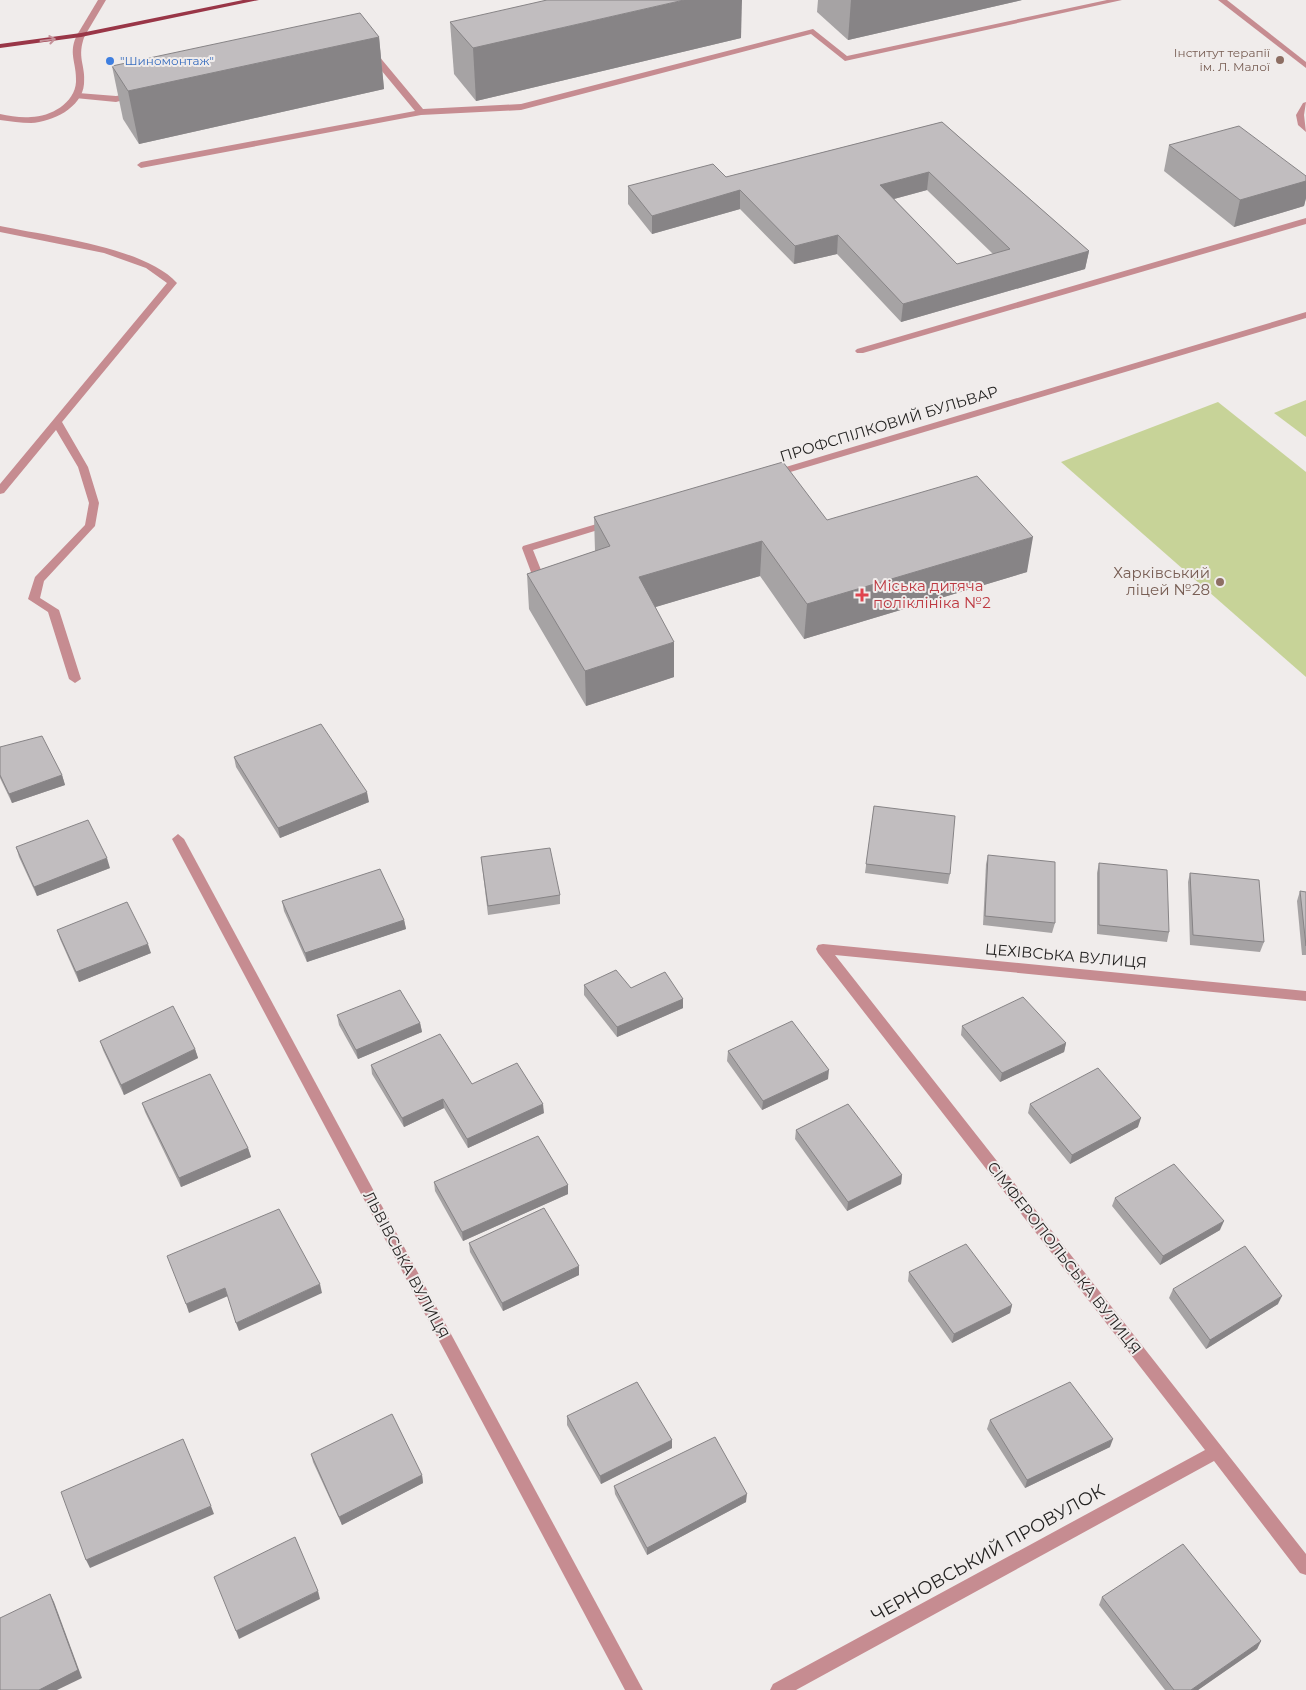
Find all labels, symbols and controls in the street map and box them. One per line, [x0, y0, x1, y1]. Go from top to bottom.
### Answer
one-way arrow [40, 35, 56, 45]
place label: Інститут терапії ім. Л. Малої [1174, 45, 1270, 74]
place label: "Шиномонтаж" [120, 53, 214, 68]
marker: Інститут терапії ім. Л. Малої [1274, 54, 1286, 66]
marker: "Шиномонтаж" [104, 55, 116, 67]
street label: ПРОФСПІЛКОВИЙ БУЛЬВАР [777, 381, 1000, 466]
place label: Харківський ліцей №28 [1113, 563, 1210, 599]
place label: Міська дитяча поліклініка №2 [873, 576, 991, 612]
marker: Харківський ліцей №28 [1214, 576, 1226, 588]
marker: Міська дитяча поліклініка №2 [855, 588, 869, 602]
street label: ЦЕХІВСЬКА ВУЛИЦЯ [984, 939, 1148, 972]
street label: СІМФЕРОПОЛЬСЬКА ВУЛИЦЯ [983, 1158, 1145, 1358]
street label: ЛЬВІВСЬКА ВУЛИЦЯ [359, 1188, 453, 1342]
street label: ЧЕРНОВСЬКИЙ ПРОВУЛОК [867, 1479, 1109, 1626]

